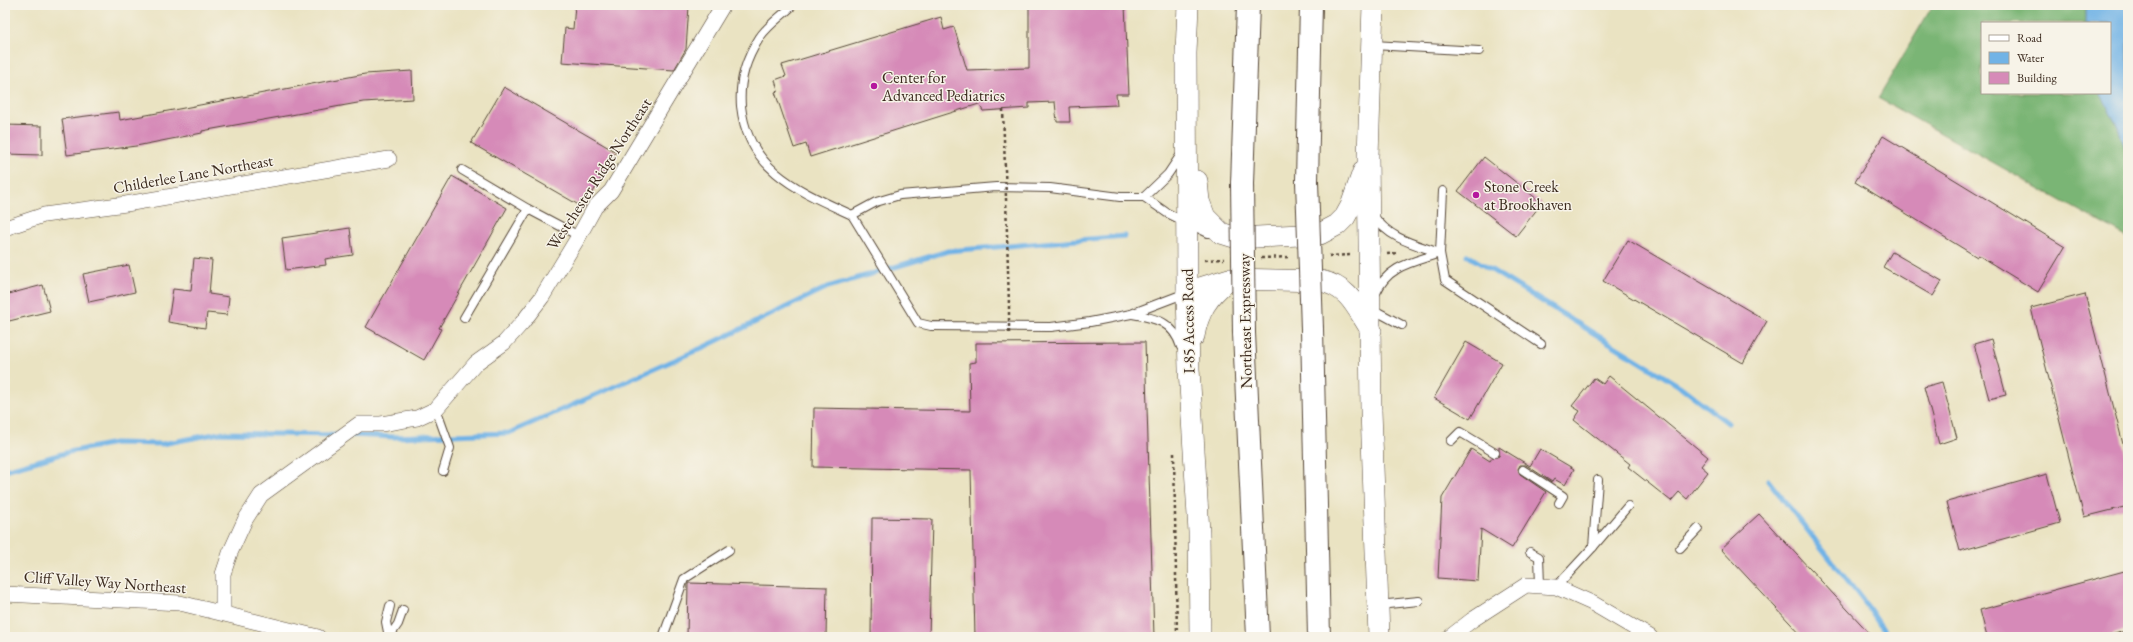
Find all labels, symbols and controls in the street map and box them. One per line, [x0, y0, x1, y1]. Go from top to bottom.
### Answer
legend [1981, 22, 2111, 94]
text: Road [2017, 30, 2043, 46]
text: Water [2017, 50, 2044, 66]
place label: Center for Advanced Pediatrics [881, 67, 1005, 106]
text: Building [2017, 70, 2058, 86]
marker: Center for Advanced Pediatrics [869, 81, 879, 91]
street label: Westchester Ridge Northeast [542, 94, 656, 254]
street label: Childerlee Lane Northeast [111, 150, 275, 198]
place label: Stone Creek at Brookhaven [1484, 176, 1573, 215]
marker: Stone Creek at Brookhaven [1471, 190, 1481, 200]
street label: Northeast Expressway [1233, 252, 1257, 389]
street label: I-85 Access Road [1177, 267, 1199, 374]
street label: Cliff Valley Way Northeast [23, 566, 187, 598]

